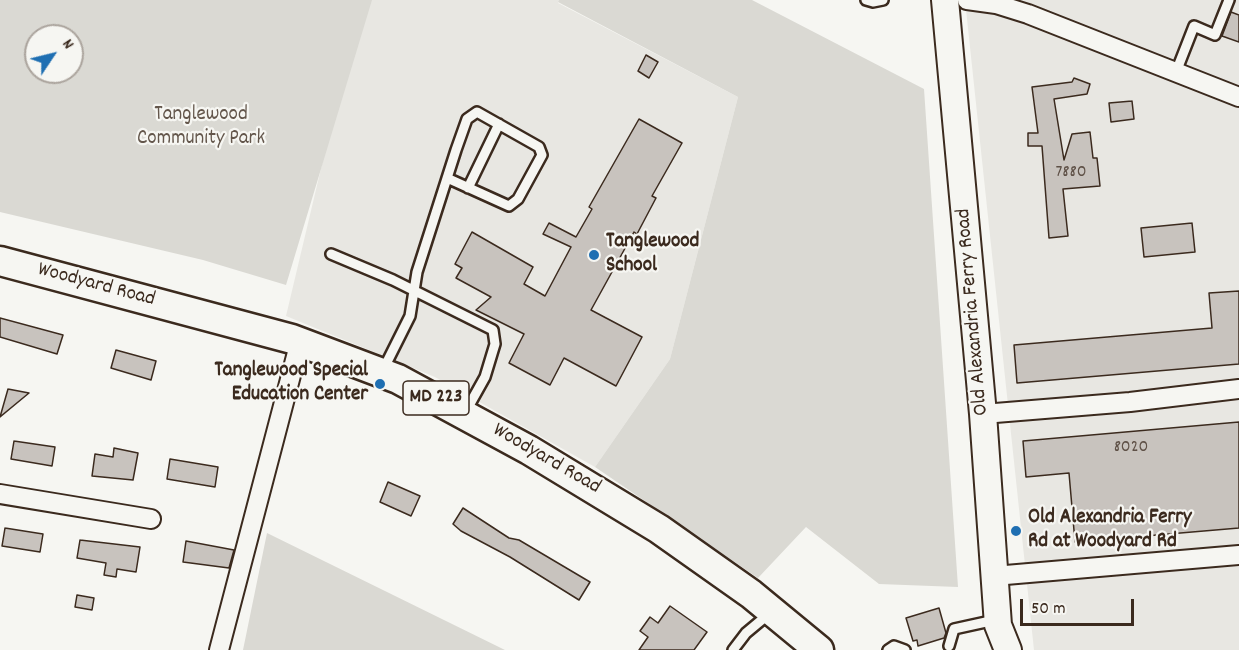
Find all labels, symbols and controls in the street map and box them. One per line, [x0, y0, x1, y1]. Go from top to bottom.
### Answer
north arrow [24, 24, 84, 84]
text: N [56, 35, 79, 54]
park label: Tanglewood Community Park [137, 103, 265, 153]
house number: 7880 [1055, 163, 1087, 185]
street label: Old Alexandria Ferry Road [952, 207, 996, 417]
place label: Tanglewood School [606, 230, 699, 280]
marker: Tanglewood School [587, 248, 601, 262]
street label: Woodyard Road [34, 258, 158, 314]
place label: Tanglewood Special Education Center [214, 359, 368, 409]
marker: Tanglewood Special Education Center [373, 377, 387, 391]
road number: MD 223 [403, 381, 469, 415]
street label: Woodyard Road [487, 419, 605, 501]
house number: 8020 [1114, 438, 1148, 460]
place label: Old Alexandria Ferry Rd at Woodyard Rd [1028, 506, 1192, 556]
marker: Old Alexandria Ferry Rd at Woodyard Rd [1009, 524, 1023, 538]
scale bar [1023, 587, 1137, 625]
text: 50 m [1031, 597, 1066, 622]

